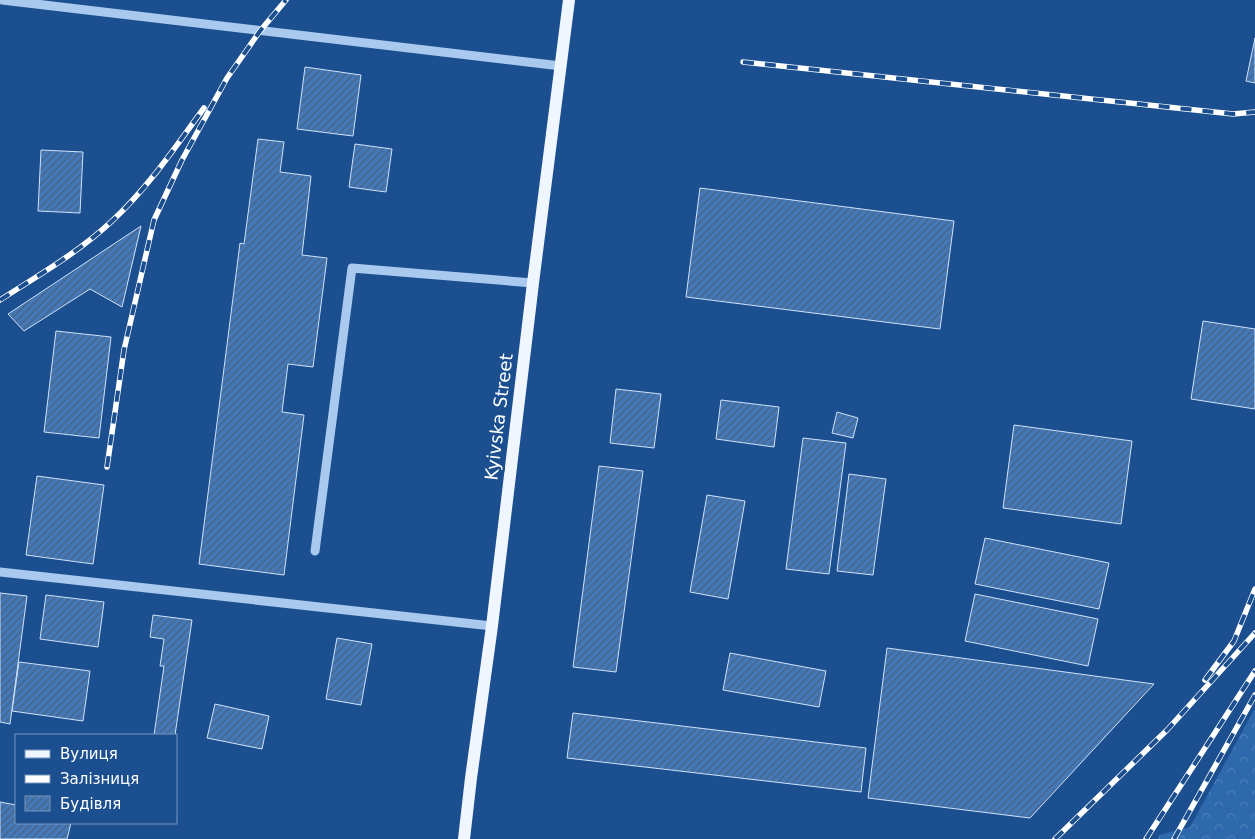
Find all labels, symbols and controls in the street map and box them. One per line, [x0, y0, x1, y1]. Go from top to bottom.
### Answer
street label: Kyivska Street [480, 352, 517, 482]
legend [15, 734, 178, 824]
text: Вулиця [60, 745, 118, 763]
text: Залізниця [60, 770, 139, 788]
text: Будівля [60, 795, 121, 813]

